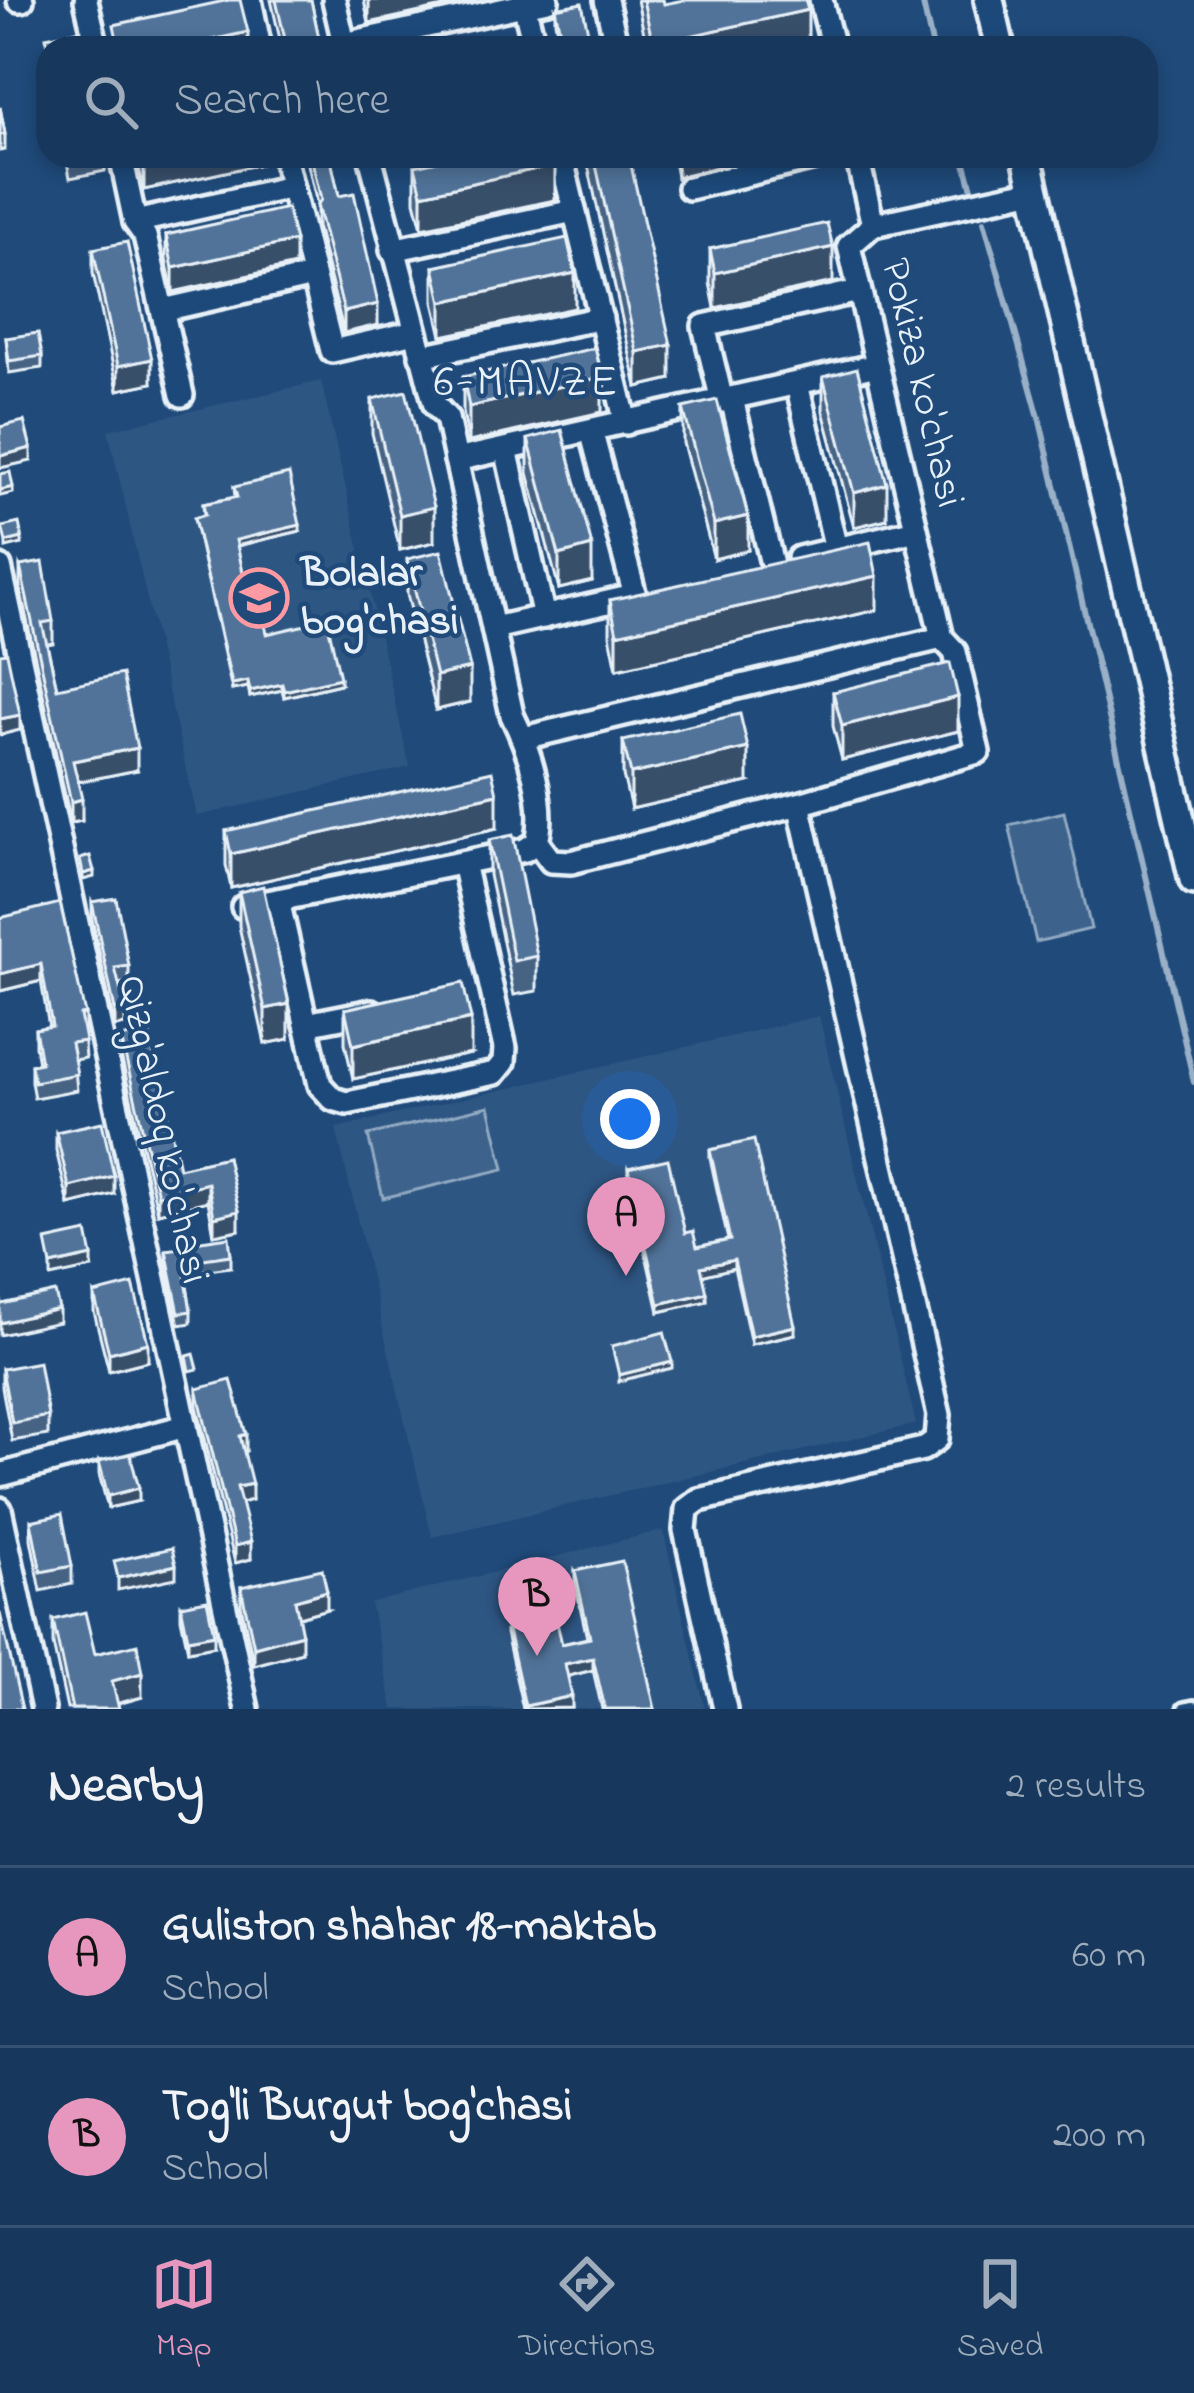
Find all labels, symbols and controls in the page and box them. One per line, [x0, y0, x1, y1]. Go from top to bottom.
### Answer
search box [36, 36, 1158, 168]
icon: search [78, 69, 144, 135]
text: Search here [174, 69, 390, 135]
street label: Pokiza ko'chasi [863, 252, 979, 514]
district label: 6-MAVZE [434, 351, 620, 417]
place label: Bolalar bog'chasi [299, 544, 459, 654]
school or university icon: Bolalar bog'chasi [228, 567, 290, 629]
street label: Qizg'aldoq ko'chasi [100, 970, 224, 1290]
your location [600, 1089, 660, 1149]
pin: A [587, 1177, 665, 1276]
pin: B [498, 1557, 576, 1656]
text: Nearby [48, 1750, 204, 1825]
text: 2 results [1006, 1759, 1146, 1816]
text: Guliston shahar 18-maktab [162, 1895, 656, 1961]
text: A [75, 1928, 99, 1985]
text: 60 m [1072, 1928, 1146, 1985]
text: School [162, 1961, 269, 2018]
text: Tog'li Burgut bog'chasi [162, 2075, 572, 2141]
text: B [74, 2108, 100, 2165]
text: 200 m [1053, 2108, 1146, 2165]
text: School [162, 2141, 269, 2198]
tab: Map [151, 2251, 217, 2371]
tab: Directions [518, 2251, 656, 2371]
tab: Saved [957, 2251, 1043, 2371]

